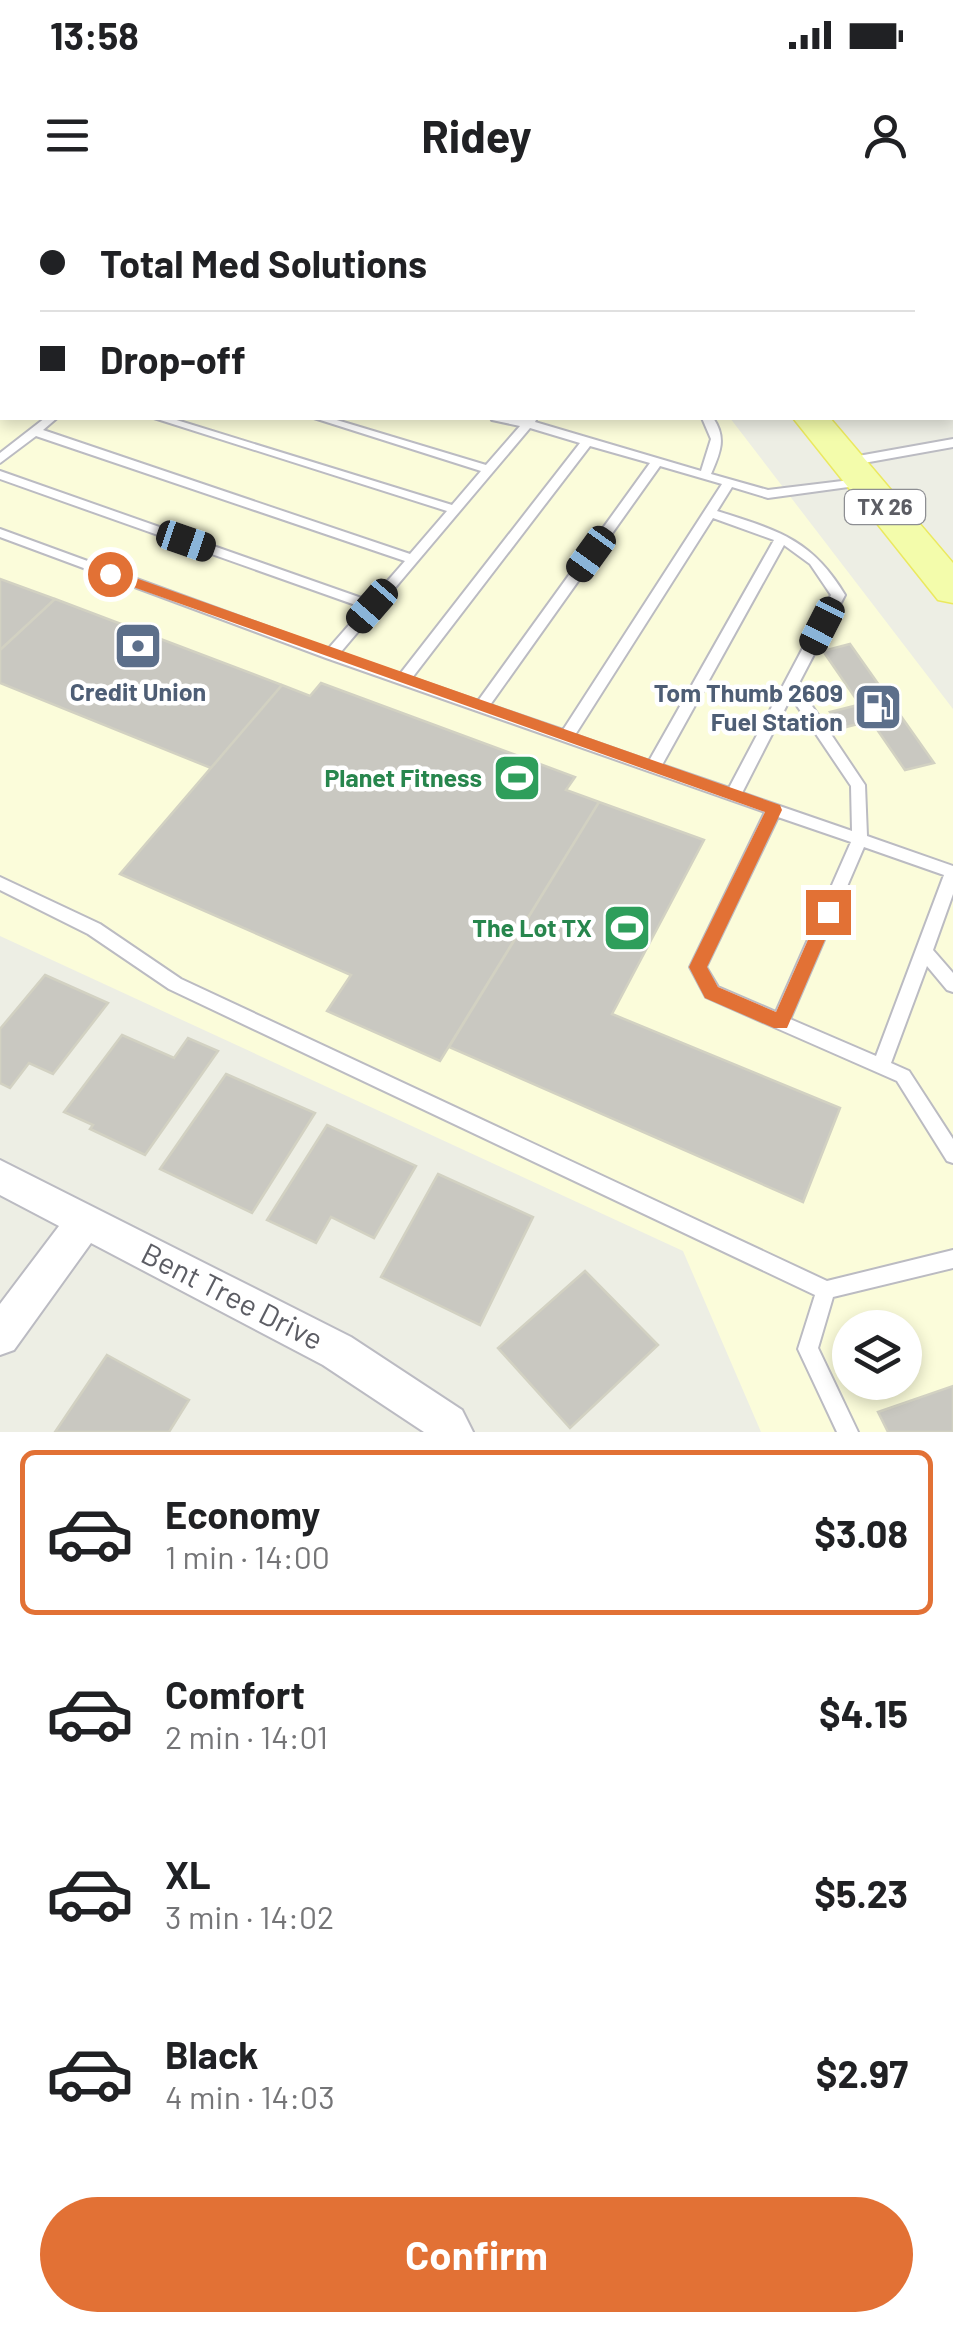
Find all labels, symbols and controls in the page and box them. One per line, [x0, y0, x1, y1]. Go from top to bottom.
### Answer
text: 13:58 [50, 12, 139, 58]
icon: menu [40, 108, 95, 163]
text: Ridey [421, 108, 532, 162]
icon: person [858, 108, 913, 163]
text: Total Med Solutions [100, 240, 427, 286]
text: Drop-off [100, 336, 246, 382]
road number: TX 26 [845, 490, 925, 524]
car [153, 517, 219, 565]
car [561, 521, 621, 587]
route start [88, 552, 133, 597]
car [341, 574, 403, 638]
car [795, 592, 849, 660]
bank icon: Credit Union [112, 620, 164, 672]
place label: Credit Union [70, 676, 206, 706]
place label: Tom Thumb 2609 Fuel Station [654, 677, 843, 736]
fuel station icon: Tom Thumb 2609 Fuel Station [852, 681, 904, 733]
sports icon: Planet Fitness [491, 752, 543, 804]
place label: Planet Fitness [324, 762, 482, 792]
route end [806, 890, 851, 935]
sports icon: The Lot TX [601, 902, 653, 954]
place label: The Lot TX [472, 912, 592, 942]
street label: Bent Tree Drive [136, 1234, 330, 1356]
map controls [832, 1310, 922, 1400]
button: layers [832, 1310, 922, 1400]
icon: car [45, 1488, 135, 1578]
text: Economy [165, 1491, 320, 1537]
text: $3.08 [814, 1510, 908, 1556]
text: 1 min · 14:00 [165, 1537, 330, 1575]
icon: car [45, 1668, 135, 1758]
text: Comfort [165, 1671, 305, 1717]
text: $4.15 [819, 1690, 908, 1736]
text: 2 min · 14:01 [165, 1717, 328, 1755]
icon: car [45, 1848, 135, 1938]
text: XL [165, 1851, 211, 1897]
text: $5.23 [814, 1870, 908, 1916]
text: 3 min · 14:02 [165, 1897, 334, 1935]
icon: car [45, 2028, 135, 2118]
text: Black [165, 2031, 259, 2077]
text: $2.97 [816, 2050, 908, 2096]
text: 4 min · 14:03 [165, 2077, 335, 2115]
button: Confirm [40, 2197, 913, 2312]

